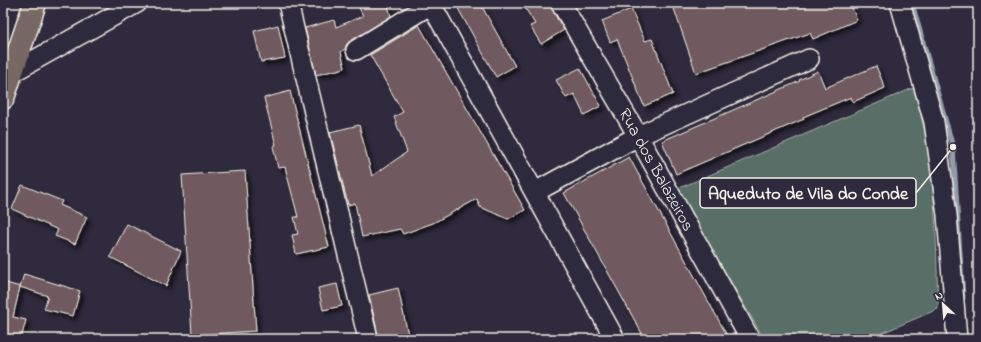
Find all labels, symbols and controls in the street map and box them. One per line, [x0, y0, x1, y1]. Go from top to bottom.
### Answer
street label: Rua dos Balazeiros [612, 104, 700, 236]
callout: Aqueduto de Vila do Conde [700, 178, 916, 208]
text: Aqueduto de Vila do Conde [708, 182, 909, 208]
north arrow [923, 284, 963, 324]
text: N [932, 287, 946, 305]

